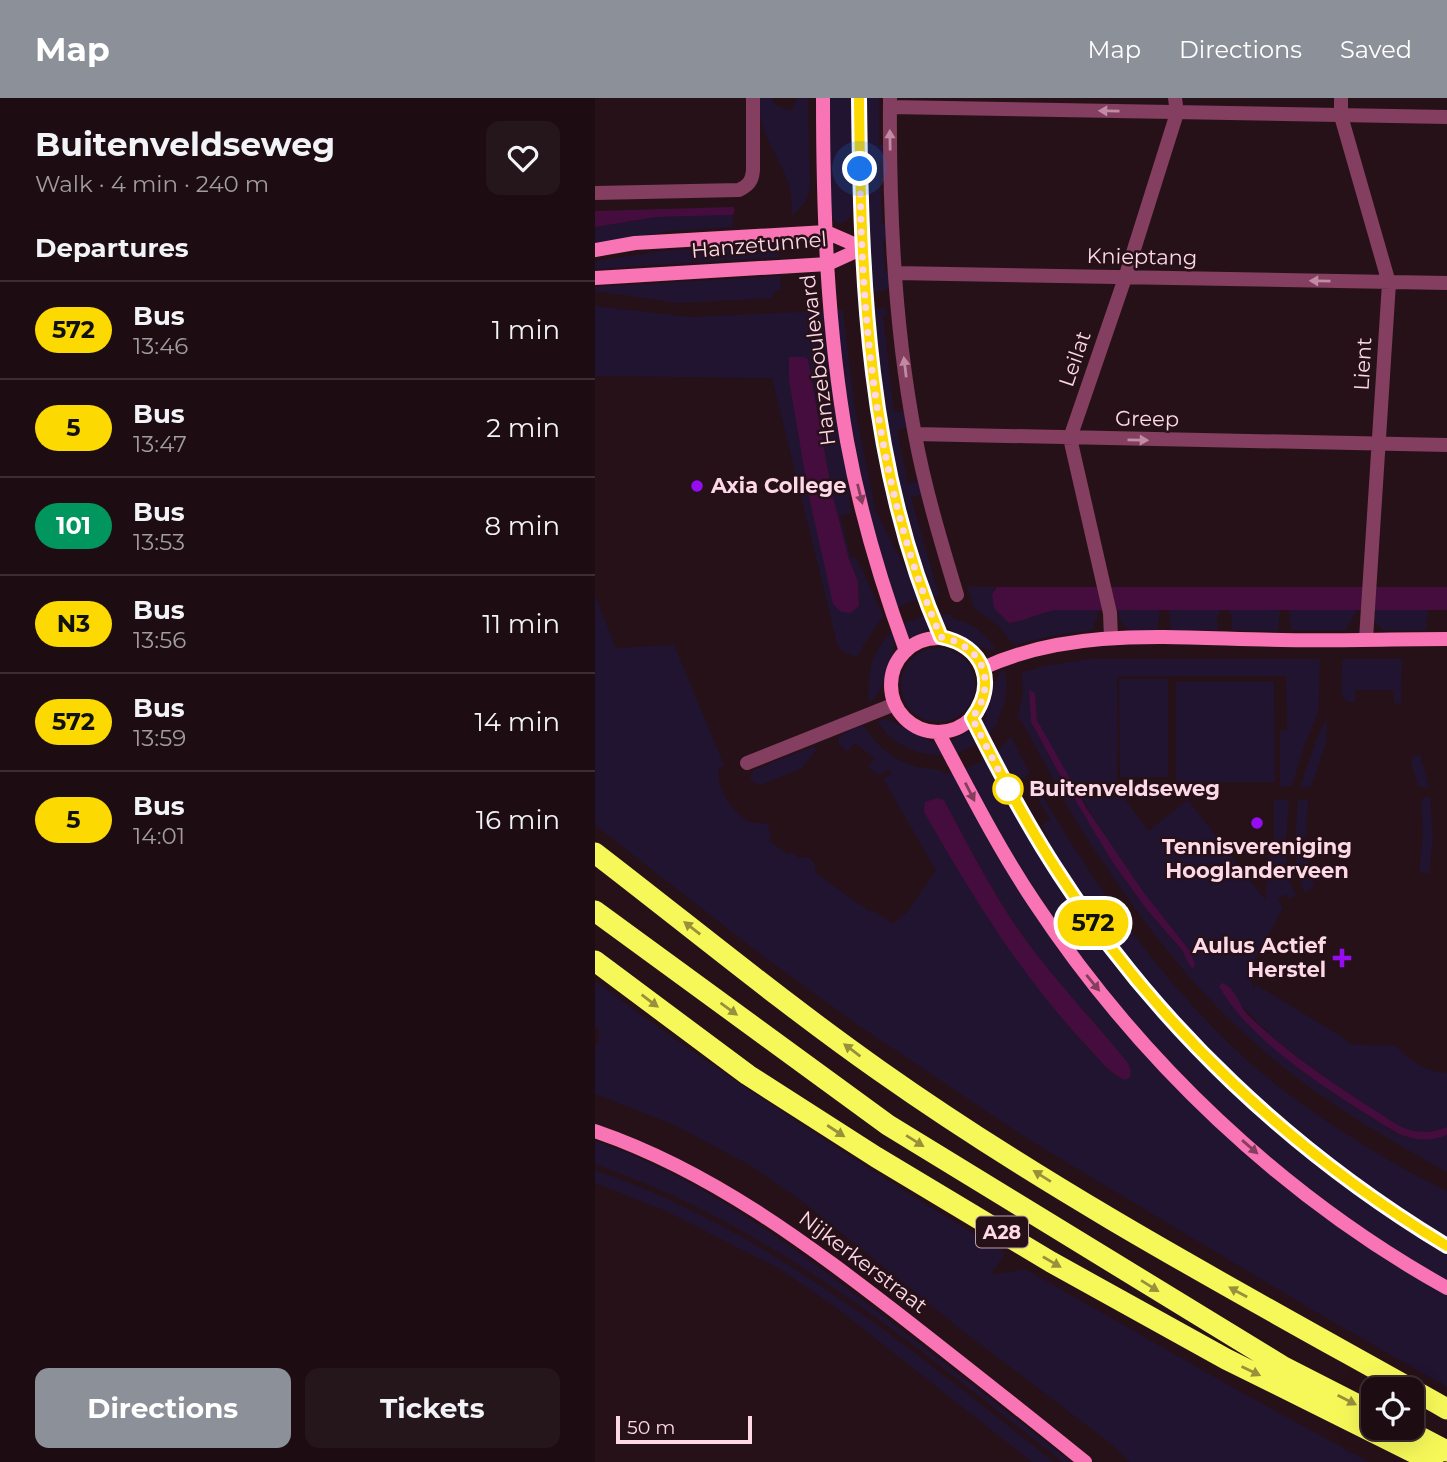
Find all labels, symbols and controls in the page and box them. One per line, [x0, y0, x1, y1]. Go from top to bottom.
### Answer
text: Map [35, 29, 110, 69]
text: Map [1088, 35, 1141, 64]
text: Directions [1179, 35, 1302, 64]
text: Saved [1340, 35, 1412, 64]
one-way arrow [1098, 106, 1120, 117]
button: heart [486, 121, 560, 195]
text: Buitenveldseweg [35, 124, 335, 164]
one-way arrow [884, 129, 896, 151]
your location [842, 151, 877, 186]
text: Walk · 4 min · 240 m [35, 170, 269, 198]
street label: Hanzetunnel [690, 226, 828, 263]
text: Departures [35, 232, 189, 264]
street label: Knieptang [1087, 243, 1198, 270]
street label: Hanzeboulevard [795, 273, 840, 447]
one-way arrow [1309, 276, 1331, 287]
text: Bus [133, 300, 185, 332]
text: 1 min [492, 314, 560, 346]
text: 572 [52, 315, 95, 344]
street label: Leilat [1053, 328, 1096, 390]
text: 13:46 [133, 332, 188, 360]
street label: Lient [1349, 337, 1376, 391]
one-way arrow [899, 356, 910, 378]
text: Bus [133, 398, 185, 430]
street label: Greep [1115, 405, 1179, 432]
text: 2 min [486, 412, 560, 444]
text: 5 [66, 413, 81, 442]
text: 13:47 [133, 430, 187, 458]
one-way arrow [1128, 434, 1150, 445]
place label: Axia College [710, 473, 846, 498]
marker: Axia College [689, 478, 705, 494]
one-way arrow [855, 483, 866, 505]
text: Bus [133, 496, 185, 528]
text: 8 min [484, 510, 560, 542]
text: 101 [56, 511, 91, 540]
text: 13:53 [133, 528, 185, 556]
text: Bus [133, 594, 185, 626]
text: 11 min [482, 608, 560, 640]
text: N3 [57, 609, 90, 638]
text: 13:56 [133, 626, 186, 654]
text: Bus [133, 692, 185, 724]
text: 14 min [474, 706, 560, 738]
text: 572 [52, 707, 95, 736]
text: 13:59 [133, 724, 186, 752]
marker: Buitenveldseweg [993, 774, 1023, 804]
place label: Buitenveldseweg [1029, 776, 1220, 801]
one-way arrow [964, 782, 975, 802]
text: Bus [133, 790, 185, 822]
text: 16 min [476, 804, 560, 836]
text: 5 [66, 805, 81, 834]
marker: Tennisvereniging Hooglanderveen [1249, 815, 1265, 831]
text: 14:01 [133, 822, 185, 850]
place label: Tennisvereniging Hooglanderveen [1162, 834, 1352, 883]
line badge: 572 [1053, 900, 1133, 946]
text: 572 [1071, 908, 1115, 937]
one-way arrow [683, 921, 701, 935]
place label: Aulus Actief Herstel [1191, 933, 1327, 982]
marker: Aulus Actief Herstel [1332, 948, 1352, 968]
one-way arrow [1085, 974, 1099, 992]
one-way arrow [641, 994, 659, 1008]
one-way arrow [720, 1002, 738, 1016]
one-way arrow [844, 1043, 862, 1058]
one-way arrow [827, 1125, 846, 1138]
one-way arrow [905, 1135, 924, 1148]
one-way arrow [1241, 1139, 1259, 1155]
one-way arrow [1033, 1169, 1052, 1182]
street label: Nijkerkerstraat [794, 1205, 932, 1318]
road number: A28 [976, 1216, 1028, 1248]
one-way arrow [1042, 1256, 1061, 1268]
one-way arrow [1141, 1279, 1160, 1292]
one-way arrow [1228, 1286, 1248, 1298]
one-way arrow [1241, 1366, 1261, 1377]
button: Directions [35, 1368, 291, 1448]
button: Tickets [305, 1368, 560, 1448]
map controls [1361, 1377, 1424, 1440]
button: locate [1361, 1377, 1424, 1440]
one-way arrow [1337, 1394, 1357, 1405]
scale bar [616, 1413, 753, 1445]
text: 50 m [627, 1416, 675, 1439]

